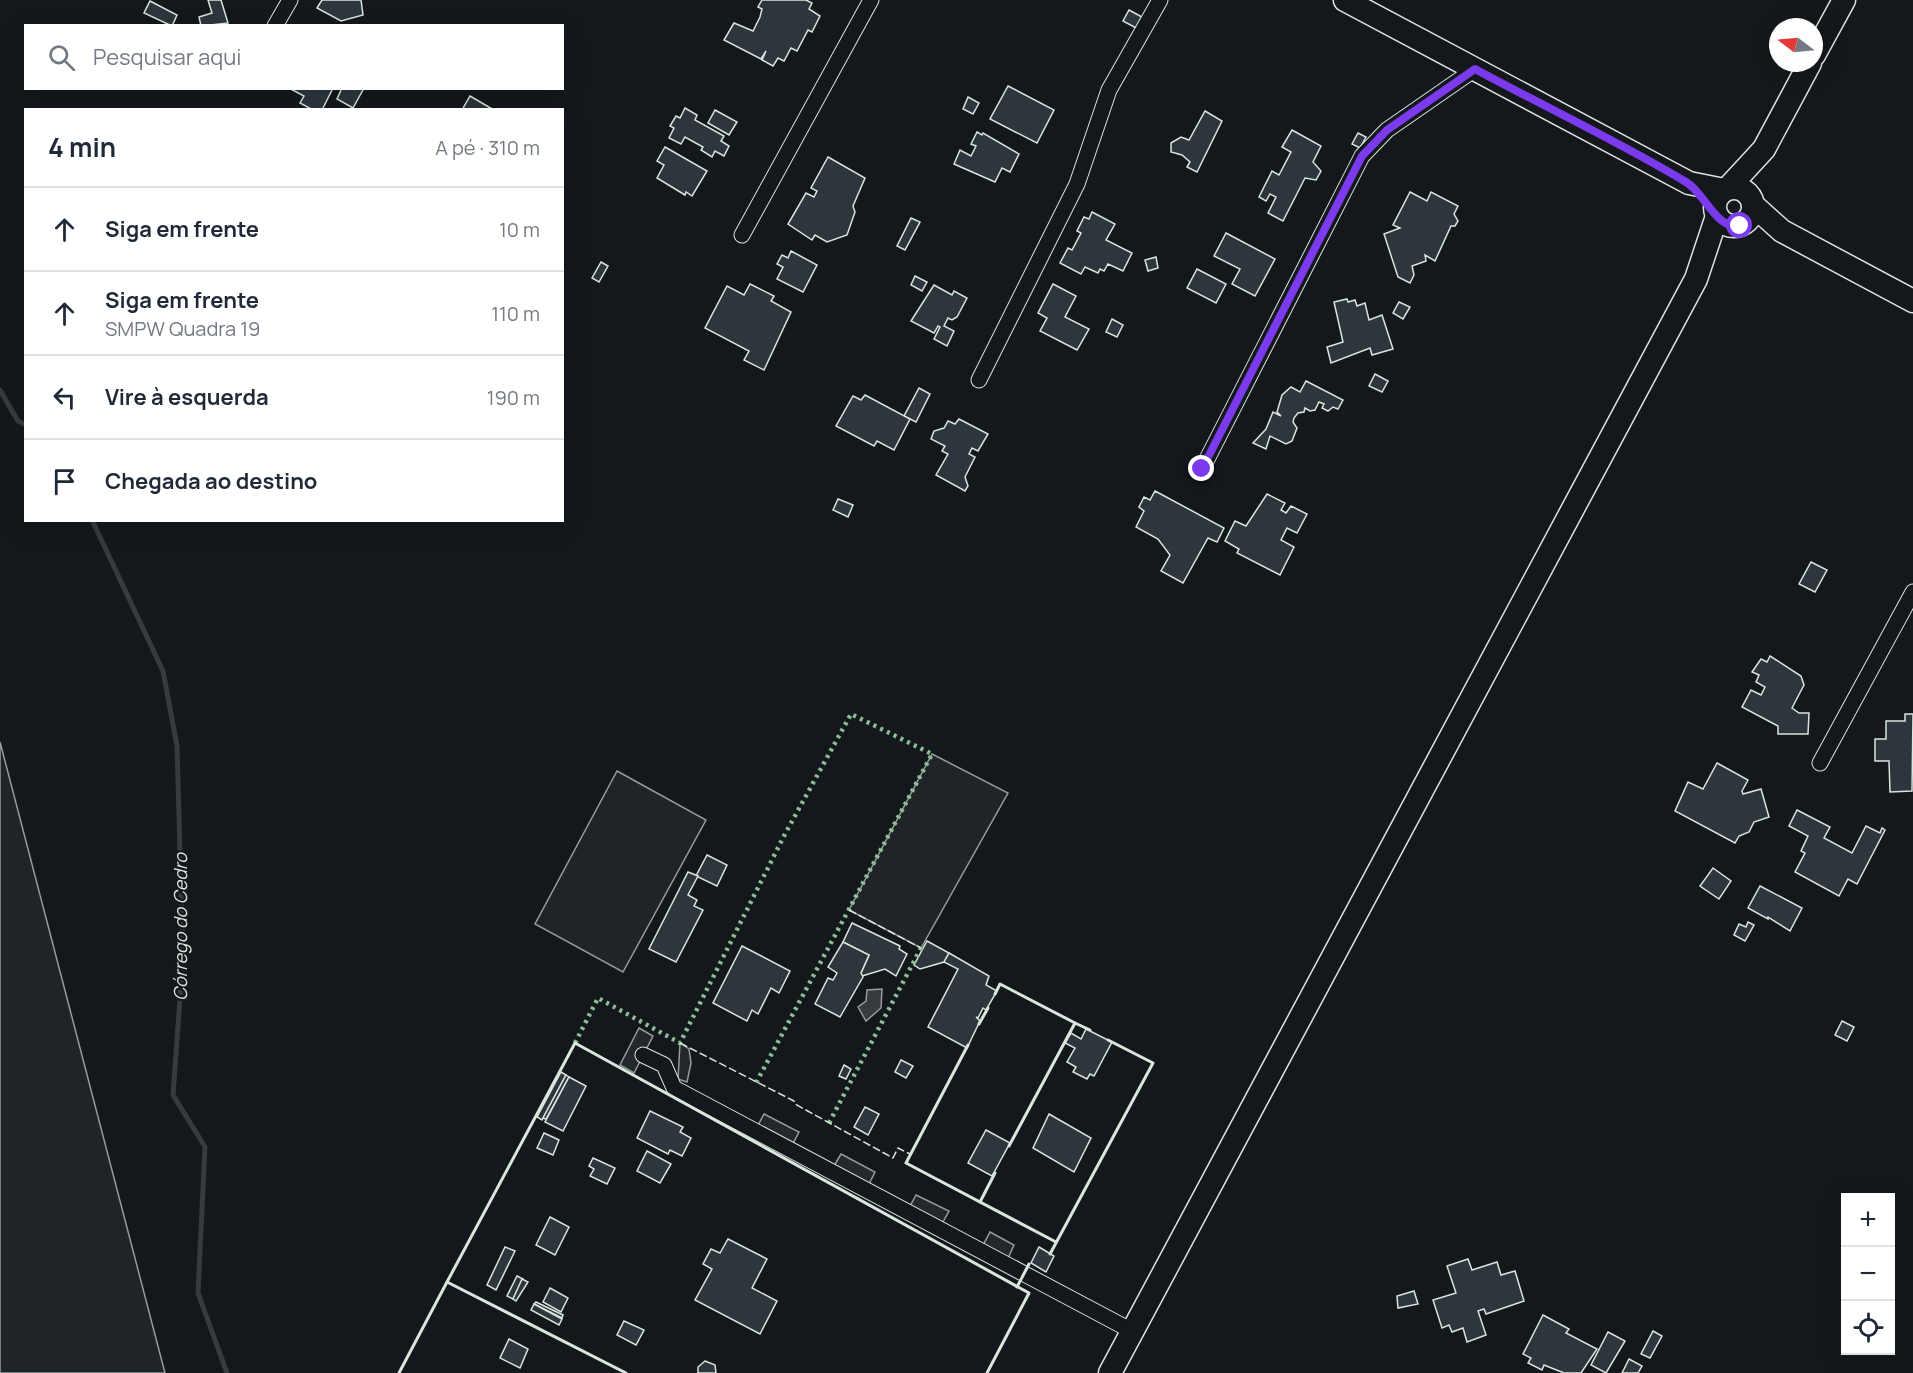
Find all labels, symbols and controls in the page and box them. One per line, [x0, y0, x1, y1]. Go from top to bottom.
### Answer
north arrow [1769, 18, 1823, 72]
search box [24, 24, 564, 90]
icon: search [45, 41, 78, 74]
text: Pesquisar aqui [93, 42, 241, 72]
text: 4 min [48, 129, 116, 165]
text: A pé · 310 m [435, 134, 540, 161]
route start [1726, 212, 1752, 238]
icon: ahead [48, 213, 81, 246]
text: Siga em frente [105, 214, 259, 244]
text: 10 m [499, 216, 540, 243]
text: Siga em frente [105, 285, 259, 315]
icon: ahead [48, 297, 81, 330]
text: 110 m [491, 300, 540, 327]
text: SMPW Quadra 19 [105, 315, 260, 342]
icon: left [48, 381, 81, 414]
text: Vire à esquerda [105, 382, 269, 412]
text: 190 m [487, 384, 540, 411]
route end [1188, 455, 1214, 481]
icon: arrive [48, 465, 81, 498]
text: Chegada ao destino [105, 466, 317, 496]
water label: Córrego do Cedro [168, 852, 192, 1001]
map controls [1841, 1193, 1895, 1355]
button: + [1841, 1193, 1895, 1247]
button: − [1841, 1247, 1895, 1301]
button: locate [1841, 1301, 1895, 1355]

